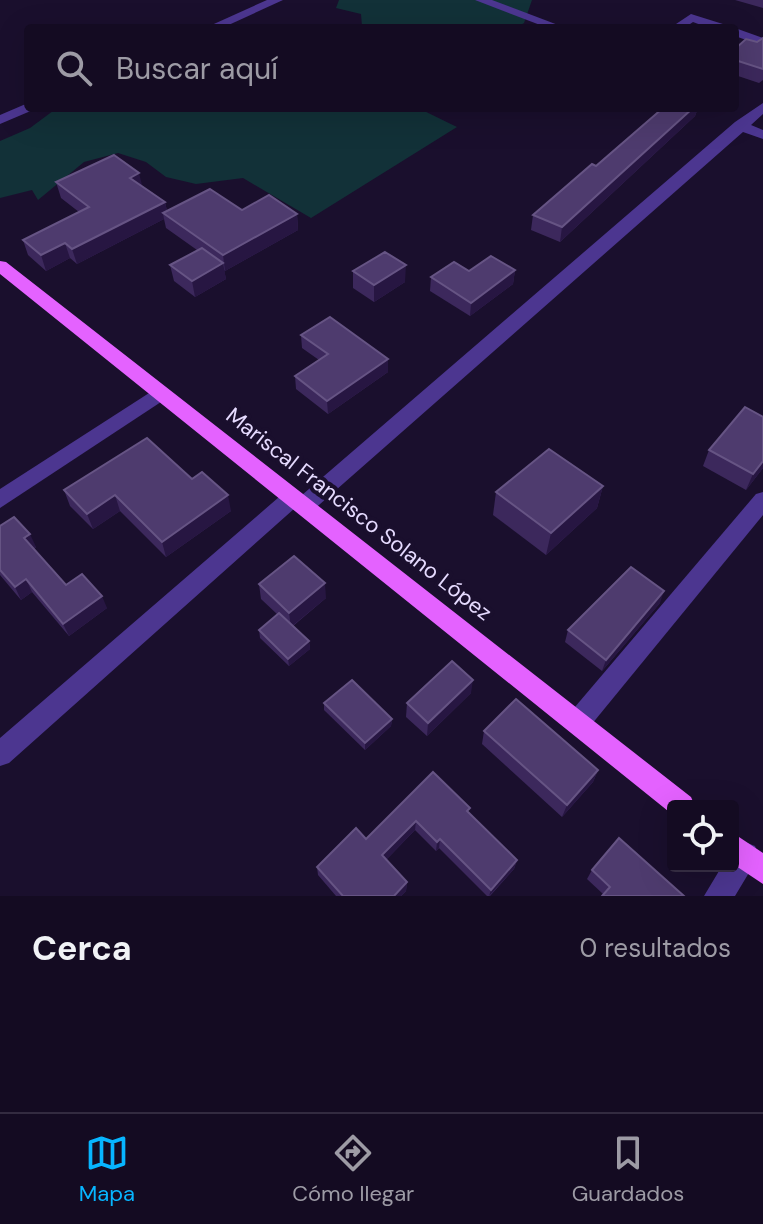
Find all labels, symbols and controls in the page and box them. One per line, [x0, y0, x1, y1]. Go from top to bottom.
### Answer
search box [24, 24, 739, 112]
icon: search [52, 46, 96, 90]
text: Buscar aquí [116, 49, 278, 88]
street label: Mariscal Francisco Solano López [220, 401, 498, 627]
map controls [667, 800, 739, 872]
button: locate [667, 800, 739, 872]
text: Cerca [32, 926, 132, 971]
text: 0 resultados [580, 931, 731, 965]
tab: Mapa [79, 1131, 135, 1208]
tab: Cómo llegar [292, 1131, 414, 1208]
tab: Guardados [572, 1131, 684, 1208]

